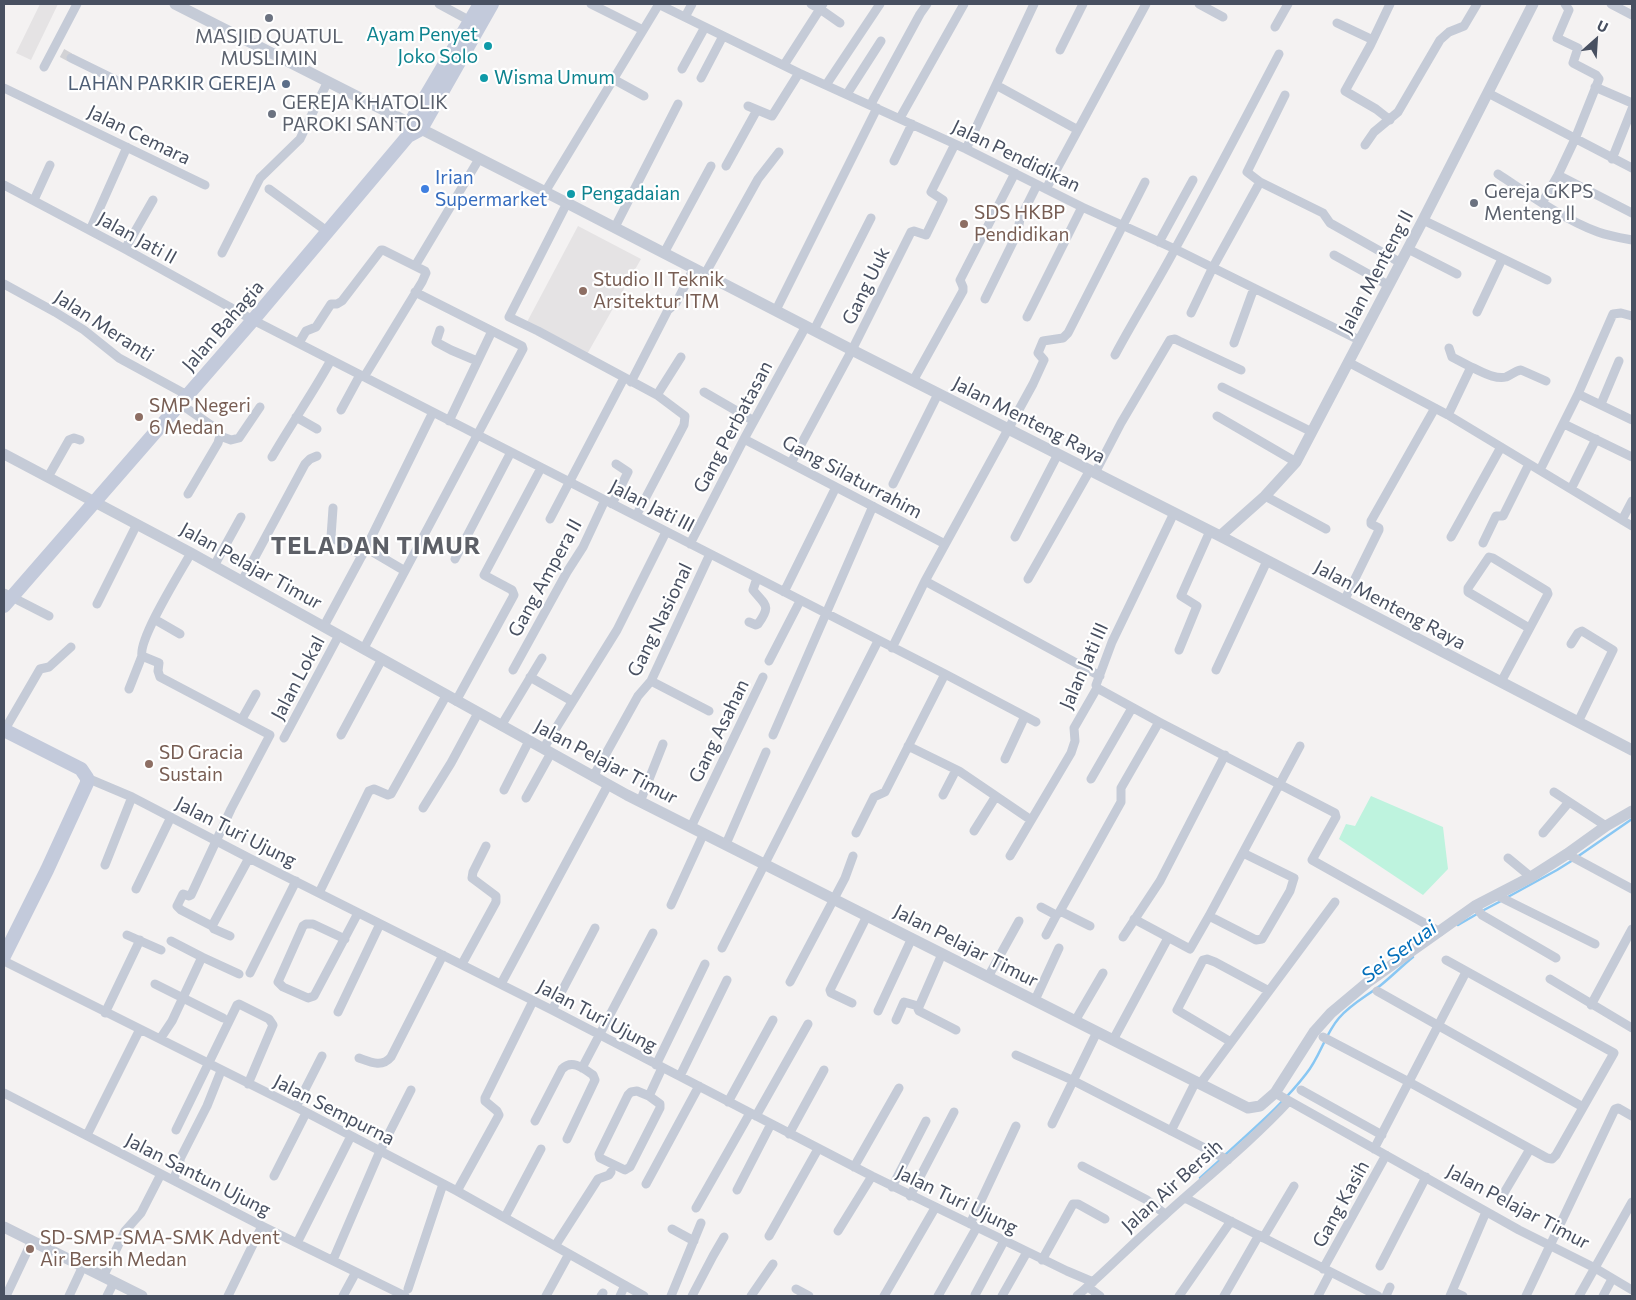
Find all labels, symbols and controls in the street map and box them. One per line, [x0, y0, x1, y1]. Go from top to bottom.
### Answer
marker: MASJID QUATUL MUSLIMIN [263, 12, 275, 24]
north arrow [1571, 15, 1621, 65]
text: U [1594, 16, 1611, 36]
place label: Ayam Penyet Joko Solo [366, 24, 478, 68]
place label: MASJID QUATUL MUSLIMIN [195, 26, 343, 70]
marker: Ayam Penyet Joko Solo [482, 40, 494, 52]
place label: Wisma Umum [494, 67, 615, 89]
marker: Wisma Umum [478, 72, 490, 84]
place label: LAHAN PARKIR GEREJA [68, 73, 276, 95]
marker: LAHAN PARKIR GEREJA [280, 78, 292, 90]
place label: GEREJA KHATOLIK PAROKI SANTO [282, 92, 448, 136]
street label: Jalan Cemara [84, 100, 194, 170]
marker: GEREJA KHATOLIK PAROKI SANTO [266, 108, 278, 120]
street label: Jalan Pendidikan [948, 115, 1084, 197]
place label: Irian Supermarket [435, 167, 547, 211]
place label: Gereja GKPS Menteng ll [1484, 181, 1593, 225]
marker: Irian Supermarket [419, 183, 431, 195]
place label: Pengadaian [581, 183, 680, 205]
marker: Pengadaian [565, 188, 577, 200]
marker: Gereja GKPS Menteng ll [1468, 197, 1480, 209]
place label: SDS HKBP Pendidikan [974, 202, 1069, 246]
street label: Jalan Menteng II [1334, 206, 1418, 338]
street label: Jalan Jati II [93, 207, 181, 269]
marker: SDS HKBP Pendidikan [958, 218, 970, 230]
street label: Gang Uuk [837, 243, 895, 329]
place label: Studio II Teknik Arsitektur ITM [593, 269, 725, 313]
street label: Jalan Bahagia [177, 276, 269, 376]
street label: Jalan Meranti [50, 285, 158, 367]
marker: Studio II Teknik Arsitektur ITM [577, 285, 589, 297]
street label: Gang Perbatasan [689, 357, 777, 497]
street label: Jalan Menteng Raya [949, 372, 1109, 468]
place label: SMP Negeri 6 Medan [149, 395, 251, 439]
marker: SMP Negeri 6 Medan [133, 411, 145, 423]
street label: Gang Silaturrahim [778, 431, 926, 523]
street label: Jalan Jati III [606, 475, 698, 537]
street label: Gang Ampera II [503, 515, 587, 641]
street label: Jalan Pelajar Timur [176, 517, 326, 615]
district label: TELADAN TIMUR [269, 532, 483, 560]
street label: Jalan Menteng Raya [1310, 555, 1470, 655]
street label: Gang Nasional [623, 560, 697, 680]
street label: Jalan Jati III [1055, 619, 1113, 713]
street label: Jalan Lokal [266, 632, 330, 724]
street label: Gang Asahan [684, 676, 754, 786]
street label: Jalan Pelajar Timur [530, 715, 682, 809]
place label: SD Gracia Sustain [159, 742, 243, 786]
marker: SD Gracia Sustain [143, 758, 155, 770]
street label: Jalan Turi Ujung [172, 792, 300, 872]
street label: Jalan Pelajar Timur [890, 900, 1042, 992]
water label: Sei Seruai [1357, 916, 1441, 988]
street label: Jalan Turi Ujung [533, 975, 661, 1057]
street label: Jalan Sempurna [270, 1070, 398, 1150]
street label: Jalan Santun Ujung [121, 1128, 275, 1222]
street label: Jalan Air Bersih [1117, 1135, 1227, 1237]
street label: Gang Kasih [1308, 1157, 1374, 1251]
street label: Jalan Pelajar Timur [1442, 1160, 1594, 1254]
street label: Jalan Turi Ujung [892, 1161, 1022, 1239]
place label: SD-SMP-SMA-SMK Advent Air Bersih Medan [40, 1227, 280, 1271]
marker: SD-SMP-SMA-SMK Advent Air Bersih Medan [24, 1243, 36, 1255]

